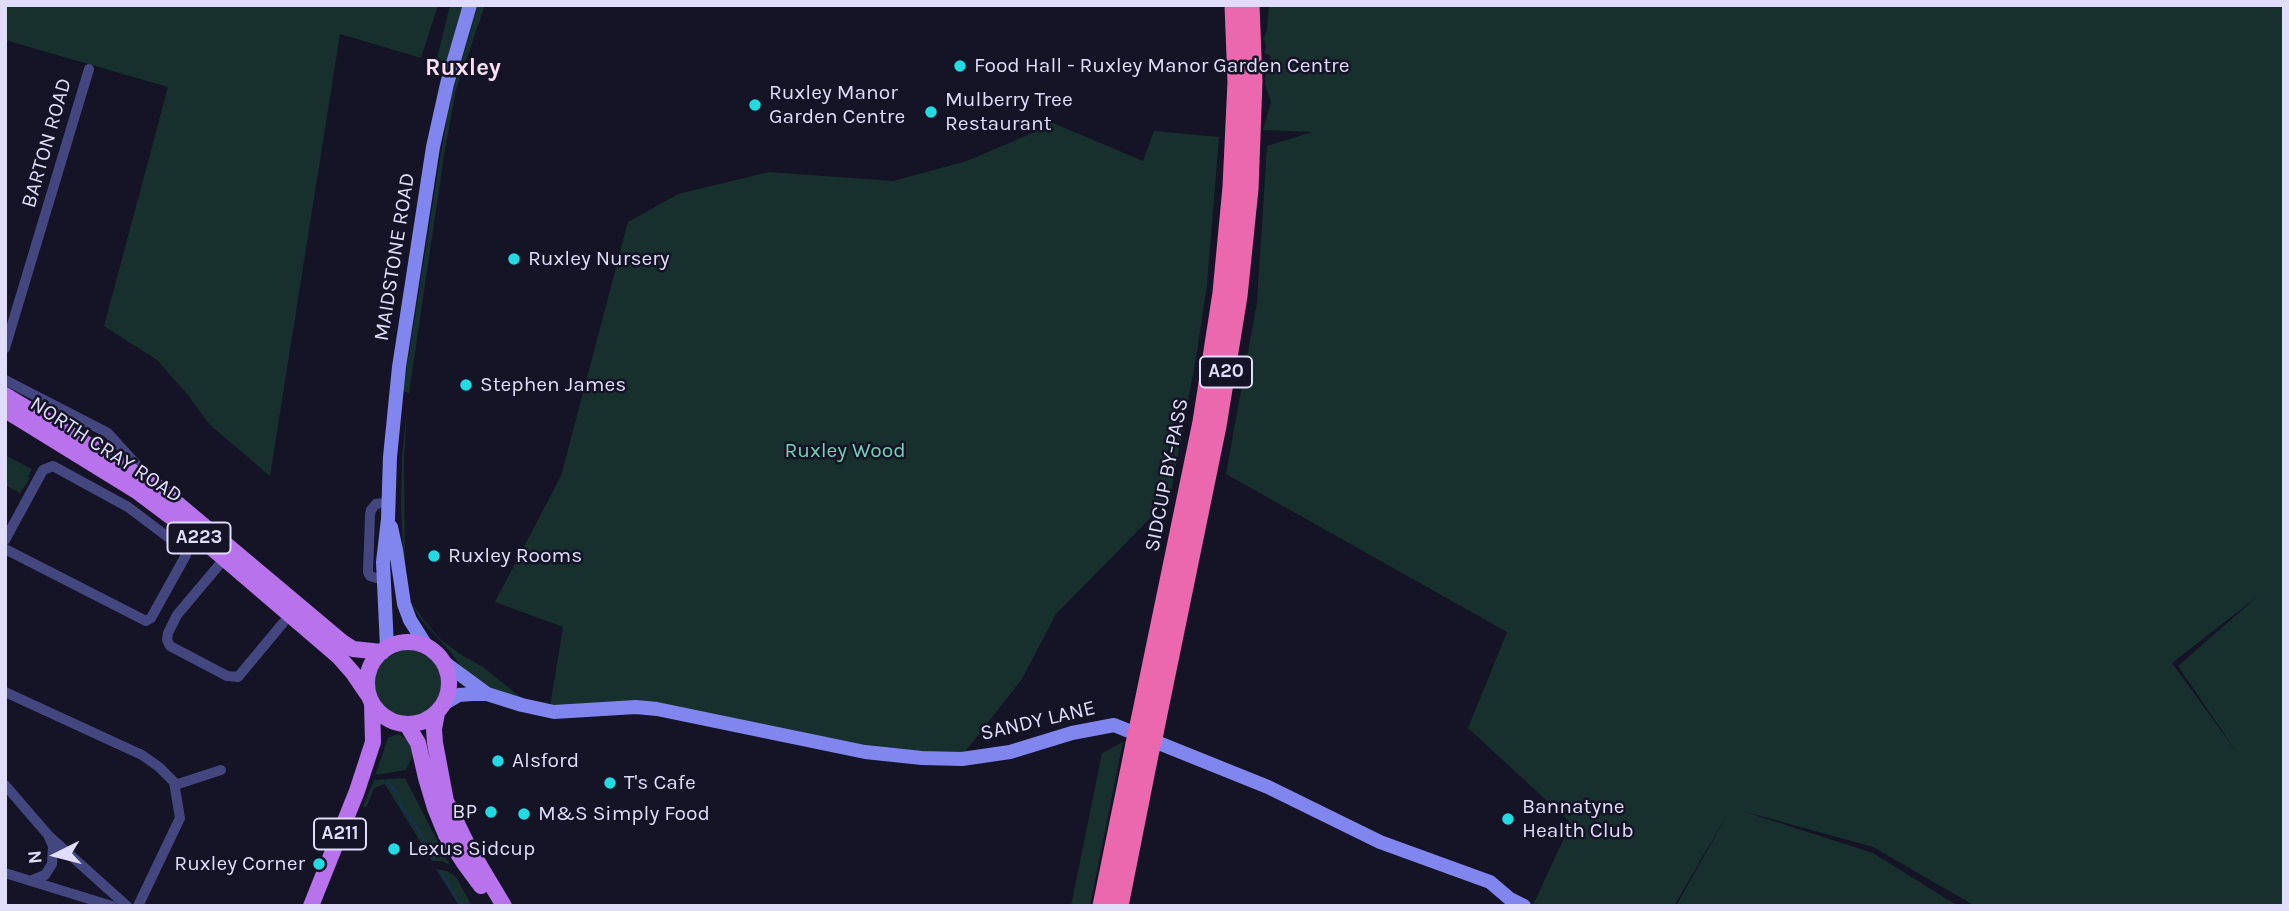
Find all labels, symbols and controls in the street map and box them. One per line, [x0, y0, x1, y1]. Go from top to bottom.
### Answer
place label: Food Hall - Ruxley Manor Garden Centre [974, 53, 1349, 79]
district label: Ruxley [425, 54, 501, 82]
marker: Food Hall - Ruxley Manor Garden Centre [952, 58, 968, 74]
street label: BARTON ROAD [16, 75, 78, 211]
place label: Ruxley Manor Garden Centre [769, 80, 905, 130]
place label: Mulberry Tree Restaurant [945, 87, 1073, 137]
marker: Ruxley Manor Garden Centre [747, 97, 763, 113]
marker: Mulberry Tree Restaurant [923, 104, 939, 120]
street label: MAIDSTONE ROAD [369, 171, 421, 343]
place label: Ruxley Nursery [528, 246, 670, 272]
marker: Ruxley Nursery [506, 251, 522, 267]
road number: A20 [1200, 356, 1252, 388]
place label: Stephen James [480, 372, 626, 398]
marker: Stephen James [458, 377, 474, 393]
street label: NORTH CRAY ROAD [25, 391, 187, 509]
street label: SIDCUP BY-PASS [1140, 396, 1194, 554]
park label: Ruxley Wood [784, 438, 906, 464]
road number: A223 [168, 523, 230, 554]
place label: Ruxley Rooms [448, 543, 582, 569]
marker: Ruxley Rooms [426, 548, 442, 564]
street label: SANDY LANE [978, 696, 1098, 746]
place label: Alsford [512, 748, 579, 774]
marker: Alsford [490, 753, 506, 769]
place label: T's Cafe [624, 770, 696, 796]
marker: T's Cafe [602, 775, 618, 791]
place label: Bannatyne Health Club [1522, 794, 1634, 844]
place label: BP [452, 799, 477, 825]
place label: M&S Simply Food [538, 801, 710, 827]
marker: BP [483, 804, 499, 820]
marker: M&S Simply Food [516, 806, 532, 822]
marker: Bannatyne Health Club [1500, 811, 1516, 827]
road number: A211 [314, 818, 366, 849]
north arrow [21, 820, 91, 890]
place label: Lexus Sidcup [408, 836, 535, 862]
marker: Lexus Sidcup [386, 841, 402, 857]
text: N [23, 849, 47, 865]
place label: Ruxley Corner [174, 851, 305, 877]
marker: Ruxley Corner [311, 856, 327, 872]

